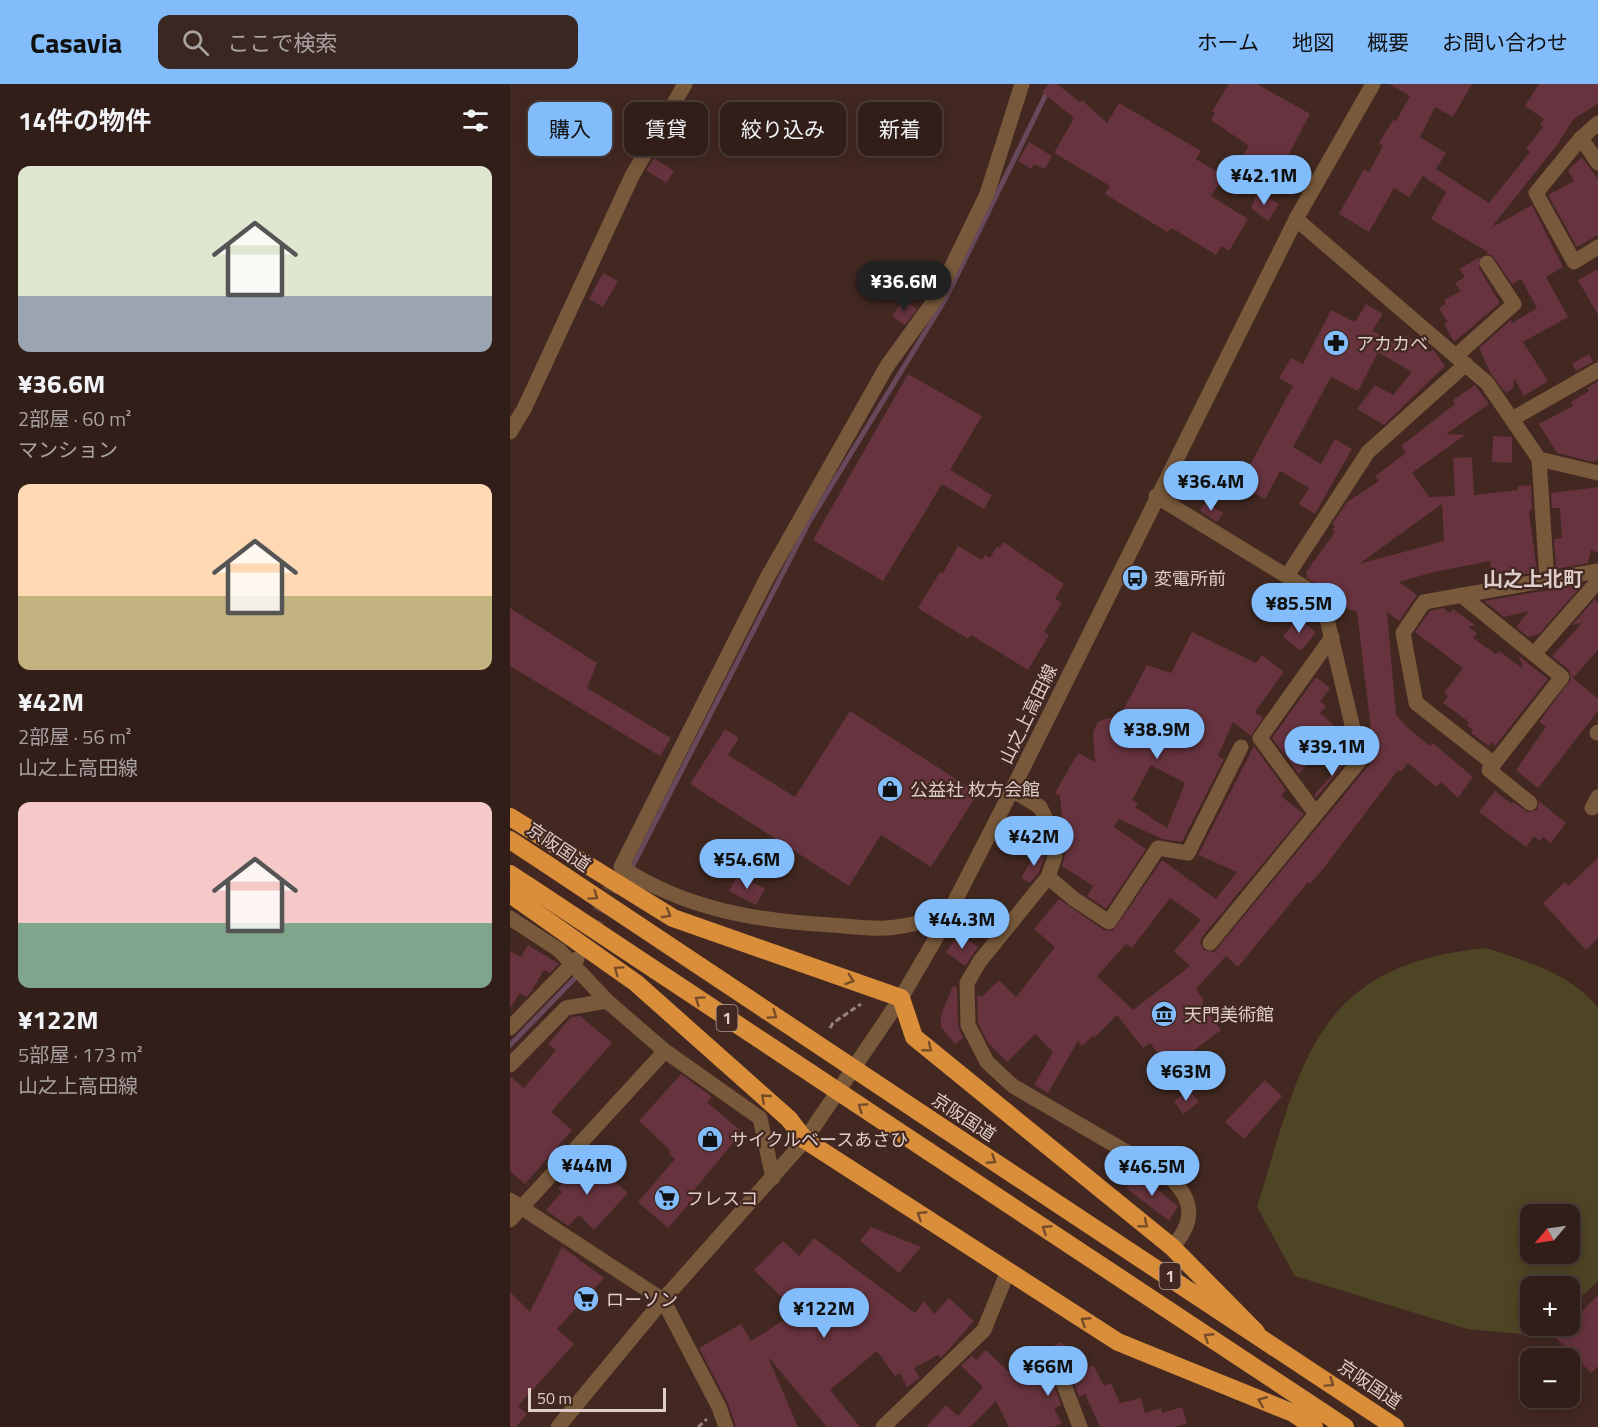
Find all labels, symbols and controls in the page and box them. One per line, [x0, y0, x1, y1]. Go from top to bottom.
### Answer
search box [158, 15, 578, 69]
text: Casavia [30, 21, 122, 64]
icon: search [179, 26, 212, 59]
text: ここで検索 [227, 26, 337, 60]
text: ホーム [1197, 26, 1259, 58]
text: 地図 [1292, 26, 1334, 58]
text: 概要 [1367, 26, 1409, 58]
text: お問い合わせ [1442, 26, 1568, 58]
text: 14件の物件 [18, 101, 151, 140]
chip: 購入 [528, 102, 612, 156]
chip: 賃貸 [624, 102, 708, 156]
chip: 絞り込み [720, 102, 846, 156]
chip: 新着 [858, 102, 942, 156]
icon: filters [459, 104, 492, 137]
pin: ¥42.1M [1215, 155, 1313, 206]
text: ¥42.1M [1230, 159, 1298, 190]
icon: home [201, 205, 309, 313]
pin: ¥36.6M [855, 261, 953, 312]
text: ¥36.6M [870, 265, 938, 296]
pharmacy icon: アカカベ [1321, 328, 1351, 358]
place label: アカカベ [1356, 330, 1428, 357]
text: ¥36.6M [18, 364, 105, 403]
text: 2部屋 · 60 m² [18, 403, 131, 434]
text: マンション [18, 434, 118, 465]
pin: ¥36.4M [1162, 461, 1260, 512]
text: ¥36.4M [1177, 465, 1245, 496]
icon: home [201, 523, 309, 631]
bus stop icon: 変電所前 [1120, 563, 1150, 593]
district label: 山之上北町 [1483, 563, 1583, 594]
place label: 変電所前 [1154, 565, 1226, 592]
pin: ¥85.5M [1250, 583, 1348, 634]
text: ¥85.5M [1265, 587, 1333, 618]
street label: 山之上高田線 [992, 660, 1064, 768]
text: ¥42M [18, 682, 84, 721]
pin: ¥38.9M [1108, 709, 1206, 760]
text: ¥38.9M [1123, 713, 1191, 744]
text: 2部屋 · 56 m² [18, 721, 131, 752]
pin: ¥39.1M [1283, 726, 1381, 777]
text: ¥39.1M [1298, 730, 1366, 761]
text: 山之上高田線 [18, 752, 138, 783]
shop icon: 公益社 枚方会館 [875, 774, 905, 804]
place label: 公益社 枚方会館 [910, 776, 1040, 803]
street label: 京阪国道 [522, 816, 596, 878]
pin: ¥42M [998, 816, 1070, 867]
text: ¥42M [1009, 820, 1059, 851]
pin: ¥54.6M [698, 839, 796, 890]
icon: home [201, 841, 309, 949]
text: ¥54.6M [713, 843, 781, 874]
one-way arrow [588, 888, 598, 900]
pin: ¥44.3M [913, 899, 1011, 950]
text: ¥44.3M [928, 903, 996, 934]
one-way arrow [661, 907, 671, 918]
one-way arrow [613, 966, 624, 977]
one-way arrow [844, 973, 855, 986]
one-way arrow [695, 995, 705, 1007]
museum icon: 天門美術館 [1149, 999, 1179, 1029]
text: ¥122M [18, 1000, 99, 1039]
place label: 天門美術館 [1184, 1001, 1274, 1028]
road number: 1 [716, 1005, 738, 1031]
one-way arrow [767, 1008, 778, 1019]
text: 5部屋 · 173 m² [18, 1039, 143, 1070]
one-way arrow [921, 1041, 932, 1052]
pin: ¥63M [1150, 1051, 1222, 1102]
text: ¥63M [1161, 1055, 1211, 1086]
text: 山之上高田線 [18, 1070, 138, 1101]
street label: 京阪国道 [926, 1086, 1002, 1148]
one-way arrow [762, 1094, 772, 1105]
one-way arrow [857, 1104, 868, 1115]
shop icon: サイクルベースあさひ [695, 1124, 725, 1154]
place label: サイクルベースあさひ [730, 1126, 908, 1153]
pin: ¥44M [551, 1145, 623, 1196]
pin: ¥46.5M [1103, 1146, 1201, 1197]
text: ¥44M [562, 1149, 612, 1180]
text: ¥46.5M [1118, 1150, 1186, 1181]
one-way arrow [985, 1153, 996, 1164]
supermarket icon: フレスコ [652, 1183, 682, 1213]
place label: フレスコ [686, 1185, 758, 1212]
north arrow [1520, 1204, 1580, 1264]
map controls [1520, 1204, 1580, 1408]
one-way arrow [917, 1211, 928, 1222]
one-way arrow [1137, 1217, 1148, 1228]
one-way arrow [1041, 1225, 1052, 1236]
road number: 1 [1160, 1263, 1180, 1289]
button: + [1520, 1276, 1580, 1336]
supermarket icon: ローソン [571, 1284, 601, 1314]
place label: ローソン [606, 1286, 678, 1313]
pin: ¥122M [782, 1288, 866, 1339]
text: ¥122M [793, 1292, 855, 1323]
one-way arrow [1081, 1317, 1092, 1328]
one-way arrow [1204, 1333, 1215, 1344]
pin: ¥66M [1012, 1346, 1084, 1397]
button: − [1520, 1348, 1580, 1408]
text: ¥66M [1023, 1350, 1073, 1381]
street label: 京阪国道 [1333, 1353, 1407, 1415]
one-way arrow [1323, 1376, 1334, 1387]
scale bar [528, 1385, 666, 1412]
text: 50 m [537, 1386, 572, 1410]
one-way arrow [1258, 1395, 1268, 1408]

